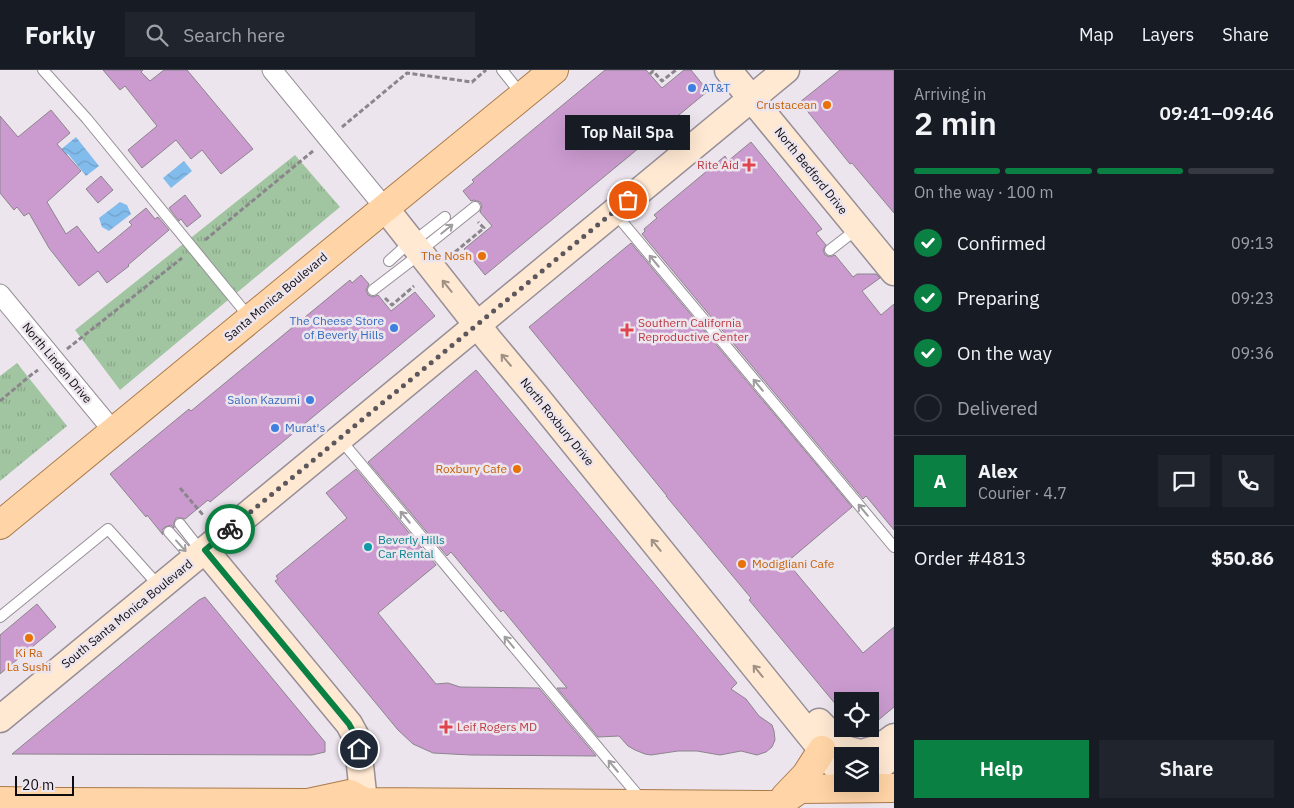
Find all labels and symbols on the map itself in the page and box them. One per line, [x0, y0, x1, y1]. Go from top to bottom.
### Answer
place label: AT&T [702, 80, 730, 95]
marker: AT&T [686, 82, 698, 94]
place label: Crustacean [756, 97, 817, 112]
marker: Crustacean [821, 99, 833, 111]
callout: Top Nail Spa [566, 115, 690, 150]
street label: North Bedford Drive [772, 124, 851, 217]
place label: Rite Aid [697, 157, 739, 172]
marker: Rite Aid [743, 159, 755, 171]
pin [607, 179, 649, 221]
one-way arrow [441, 224, 454, 235]
place label: The Nosh [421, 248, 472, 263]
street label: Santa Monica Boulevard [221, 249, 330, 344]
marker: The Nosh [476, 250, 488, 262]
one-way arrow [649, 254, 660, 267]
one-way arrow [442, 280, 453, 293]
place label: The Cheese Store of Beverly Hills [289, 313, 384, 342]
place label: Southern California Reproductive Center [638, 315, 749, 344]
street label: North Linden Drive [19, 319, 96, 406]
marker: The Cheese Store of Beverly Hills [388, 322, 400, 334]
marker: Southern California Reproductive Center [620, 323, 634, 337]
one-way arrow [501, 354, 512, 367]
street label: North Roxbury Drive [517, 375, 598, 469]
one-way arrow [753, 379, 764, 392]
place label: Salon Kazumi [227, 392, 300, 407]
marker: Salon Kazumi [304, 394, 316, 406]
place label: Murat's [285, 420, 325, 435]
marker: Murat's [269, 422, 281, 434]
place label: Roxbury Cafe [435, 461, 507, 476]
marker: Roxbury Cafe [511, 463, 523, 475]
courier [205, 504, 255, 554]
one-way arrow [857, 504, 868, 517]
one-way arrow [400, 511, 411, 524]
place label: Beverly Hills Car Rental [378, 532, 445, 561]
one-way arrow [651, 538, 662, 551]
one-way arrow [176, 539, 187, 552]
marker: Beverly Hills Car Rental [362, 541, 374, 553]
street label: South Santa Monica Boulevard [58, 556, 195, 671]
place label: Modigliani Cafe [752, 556, 835, 571]
marker: Modigliani Cafe [736, 558, 748, 570]
marker: Ki Ra La Sushi [23, 632, 35, 644]
one-way arrow [504, 635, 515, 648]
place label: Ki Ra La Sushi [7, 645, 51, 674]
one-way arrow [753, 665, 764, 678]
place label: Leif Rogers MD [457, 719, 537, 734]
marker: Leif Rogers MD [439, 720, 453, 734]
pin [338, 728, 380, 770]
one-way arrow [608, 760, 619, 773]
scale bar [15, 773, 74, 796]

